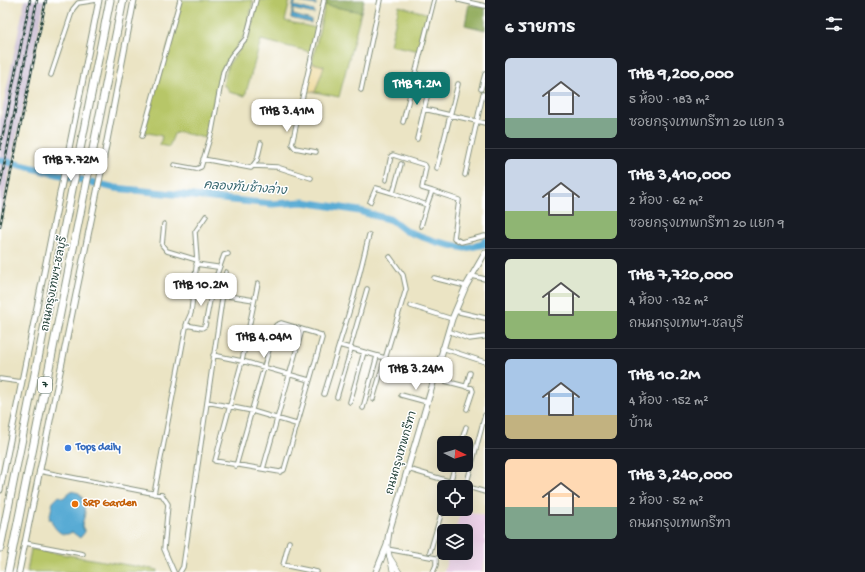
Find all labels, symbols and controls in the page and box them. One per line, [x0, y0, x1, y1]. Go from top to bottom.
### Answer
icon: filters [823, 13, 845, 35]
text: 6 รายการ [505, 19, 576, 39]
text: THB 9,200,000 [629, 65, 734, 85]
pin: THB 9.2M [376, 72, 458, 106]
icon: home [537, 74, 585, 122]
text: THB 9.2M [393, 77, 441, 92]
text: 5 ห้อง · 183 m² [629, 93, 710, 108]
pin: THB 3.41M [241, 99, 333, 133]
text: THB 3.41M [260, 104, 314, 119]
text: ซอยกรุงเทพกรีฑา 20 แยก 3 [629, 116, 785, 131]
pin: THB 7.72M [25, 148, 117, 182]
text: THB 7.72M [43, 153, 99, 168]
text: THB 3,410,000 [629, 166, 731, 186]
icon: home [537, 175, 585, 223]
water label: คลองทับช้างล่าง [203, 176, 288, 199]
text: 2 ห้อง · 62 m² [629, 194, 703, 209]
text: ซอยกรุงเทพกรีฑา 20 แยก 9 [629, 217, 784, 232]
street label: ถนนกรุงเทพฯ-ชลบุรี [37, 235, 71, 333]
text: THB 7,720,000 [629, 266, 733, 286]
pin: THB 10.2M [155, 273, 247, 307]
icon: home [537, 275, 585, 323]
text: THB 10.2M [174, 278, 228, 293]
text: 4 ห้อง · 132 m² [629, 294, 708, 309]
text: ถนนกรุงเทพฯ-ชลบุรี [629, 317, 743, 332]
pin: THB 4.04M [218, 325, 310, 359]
text: THB 4.04M [237, 330, 291, 345]
pin: THB 3.24M [370, 357, 462, 391]
text: THB 3.24M [389, 362, 443, 377]
text: THB 10.2M [629, 366, 700, 386]
icon: home [537, 375, 585, 423]
road number: 7 [38, 377, 52, 393]
text: 4 ห้อง · 152 m² [629, 394, 708, 409]
street label: ถนนกรุงเทพกรีฑา [381, 409, 421, 496]
text: บ้าน [629, 417, 652, 432]
north arrow [437, 436, 473, 472]
map controls [437, 436, 473, 560]
place label: Tops daily [75, 442, 121, 454]
marker: Tops daily [63, 443, 73, 453]
text: THB 3,240,000 [629, 466, 732, 486]
icon: home [537, 475, 585, 523]
button: locate [437, 480, 473, 516]
text: 2 ห้อง · 52 m² [629, 494, 703, 509]
place label: SRP Garden [83, 498, 138, 510]
marker: SRP Garden [70, 499, 80, 509]
text: ถนนกรุงเทพกรีฑา [629, 517, 731, 532]
button: layers [437, 524, 473, 560]

